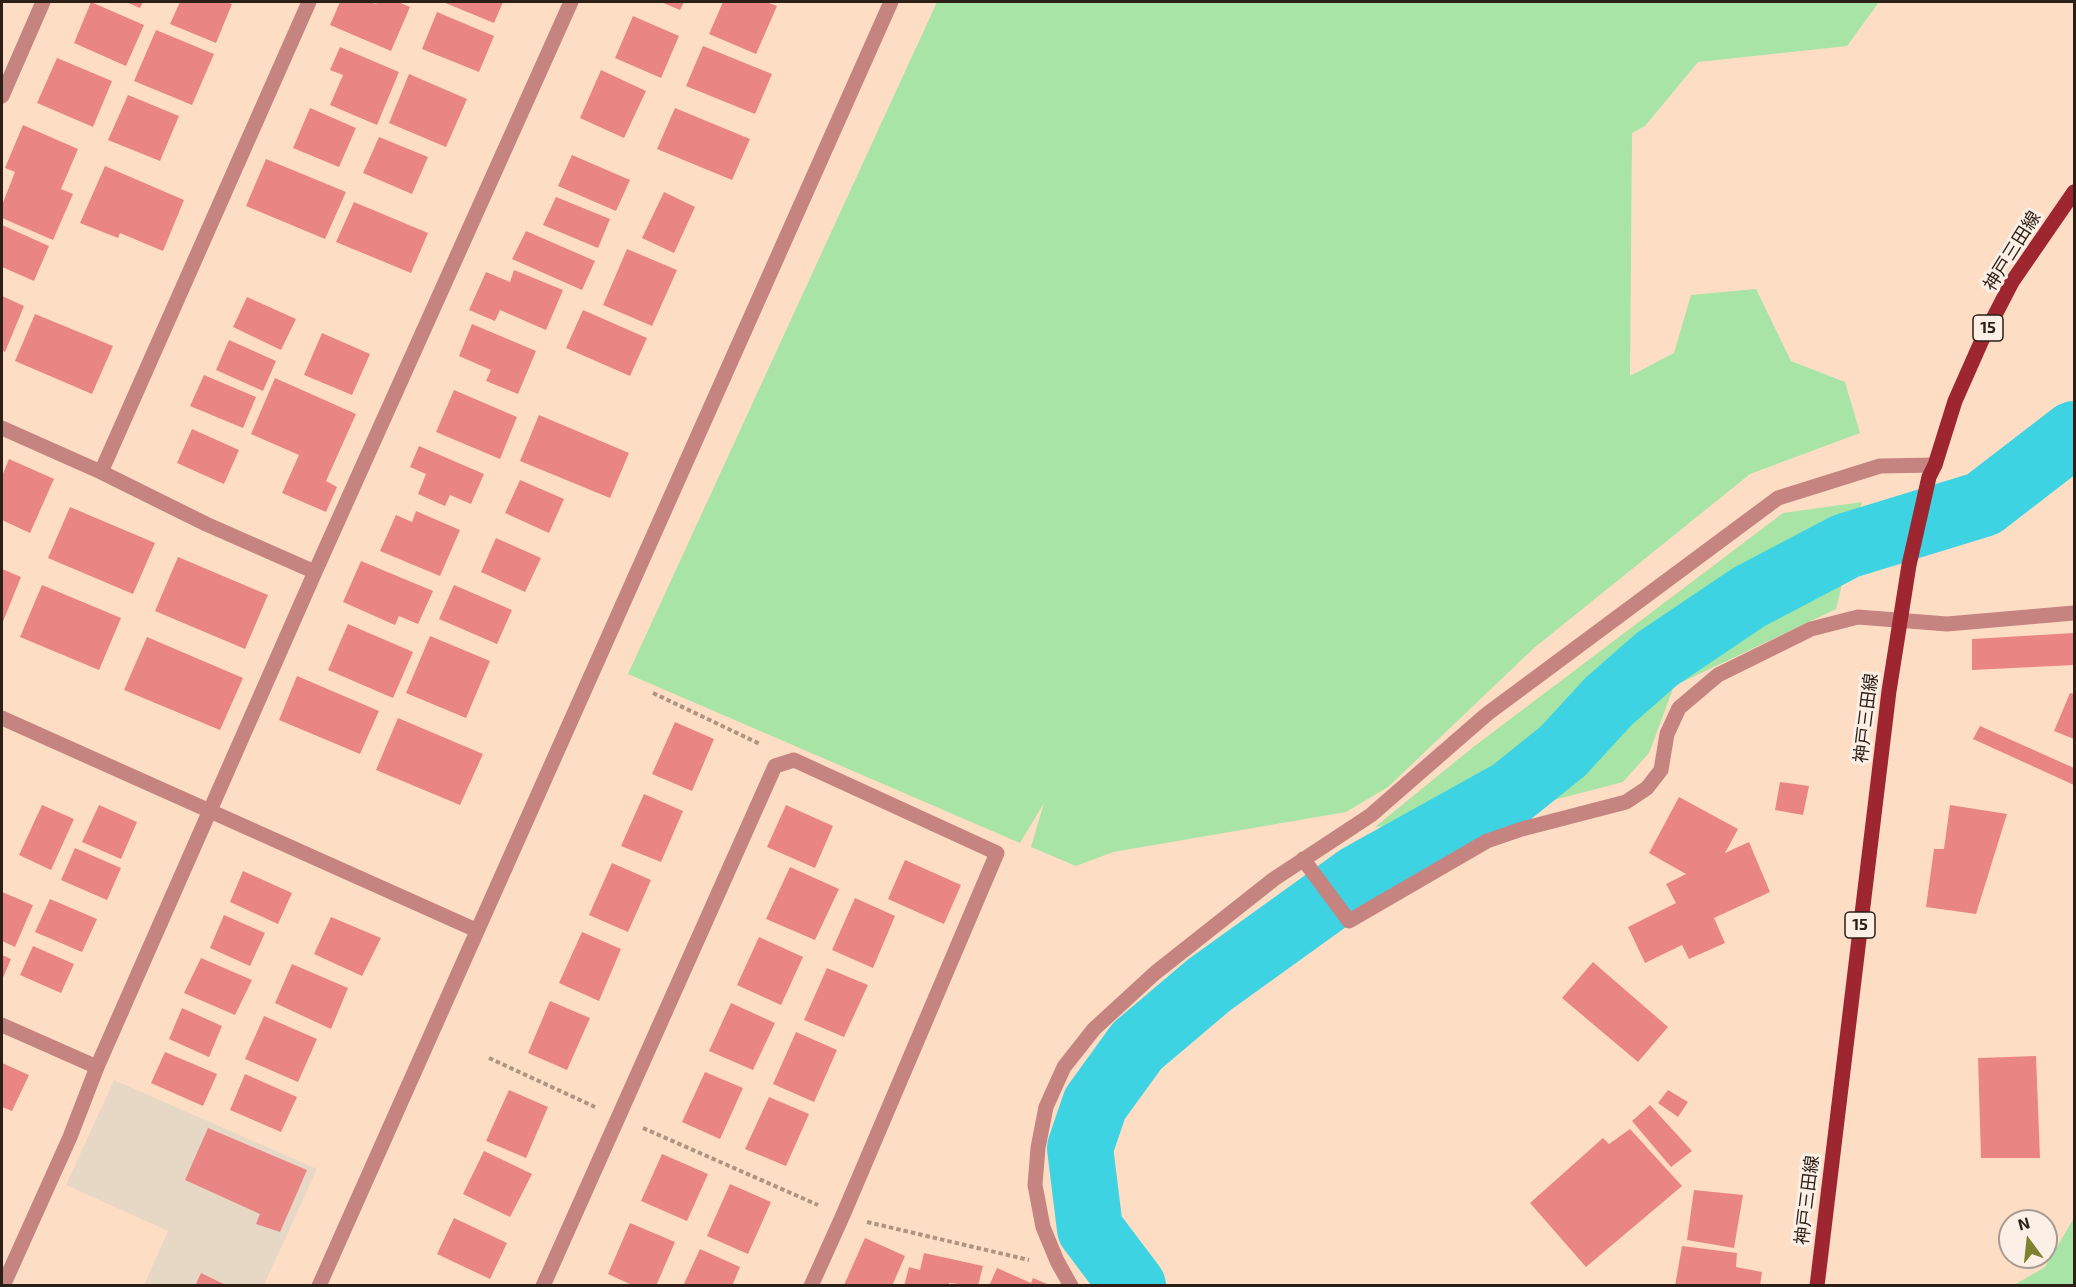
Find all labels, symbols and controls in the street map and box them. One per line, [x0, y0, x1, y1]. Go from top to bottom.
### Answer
street label: 神戸三田線 [1979, 207, 2045, 295]
road number: 15 [1973, 315, 2003, 341]
street label: 神戸三田線 [1850, 672, 1882, 764]
road number: 15 [1845, 912, 1875, 938]
street label: 神戸三田線 [1791, 1154, 1823, 1246]
north arrow [1998, 1209, 2058, 1269]
text: N [2016, 1212, 2032, 1234]

